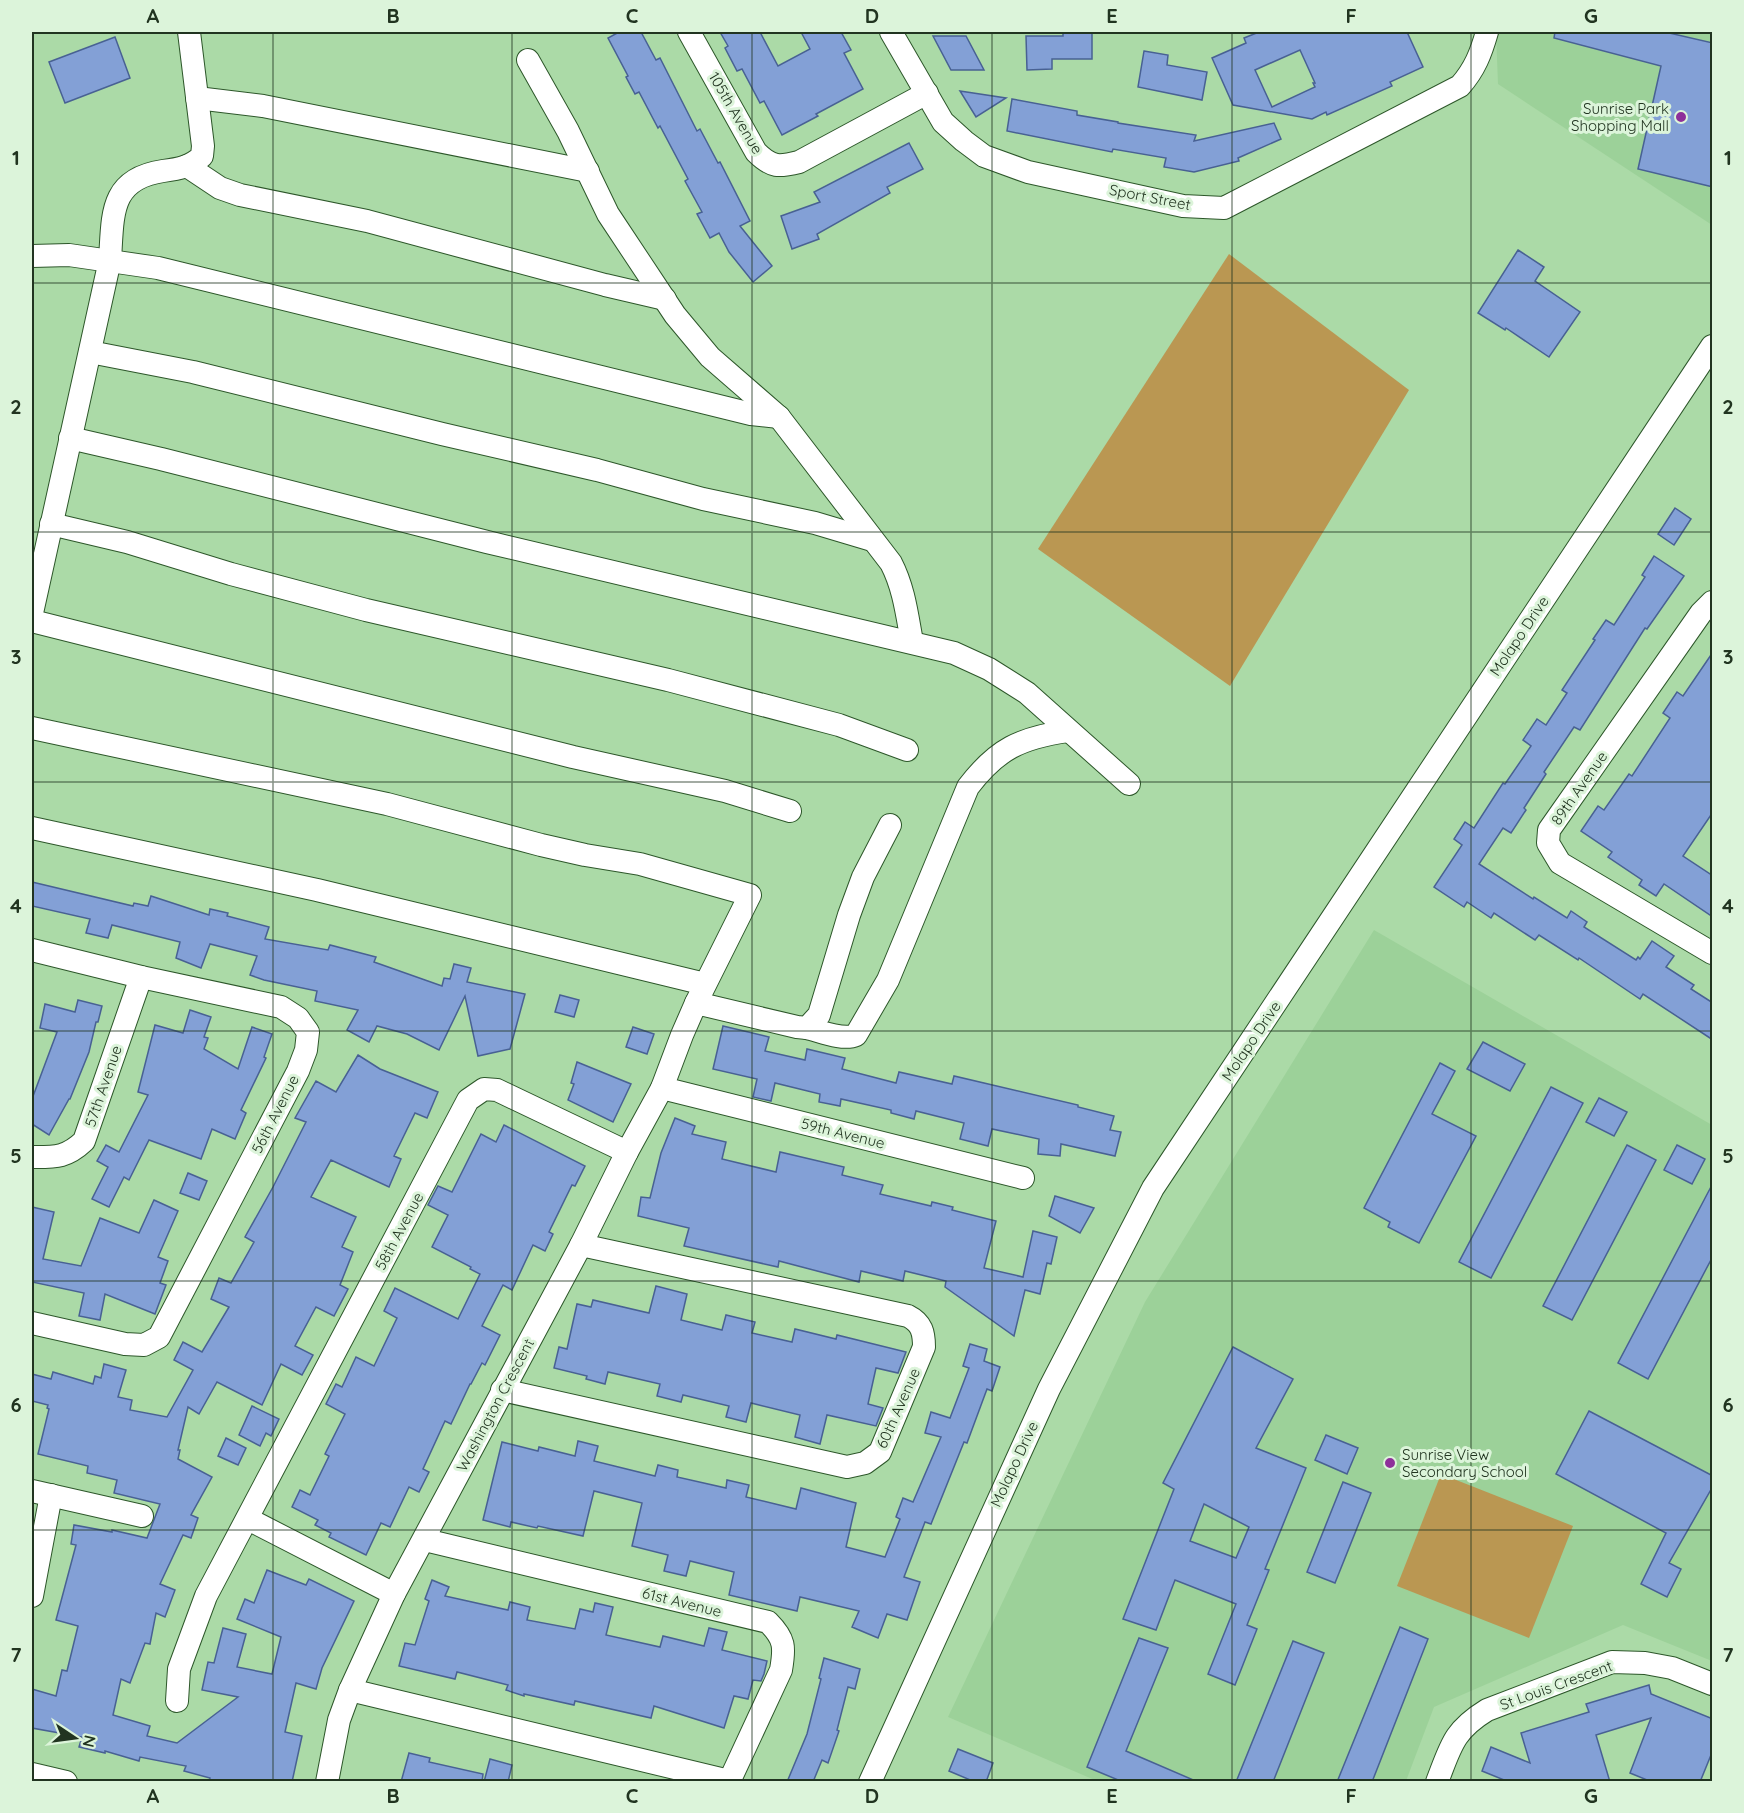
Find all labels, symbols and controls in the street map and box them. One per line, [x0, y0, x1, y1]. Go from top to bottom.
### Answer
text: A [147, 3, 160, 28]
text: B [386, 3, 400, 28]
text: C [626, 3, 639, 28]
text: D [865, 3, 879, 28]
text: E [1106, 3, 1118, 28]
text: F [1345, 3, 1357, 28]
text: G [1584, 3, 1598, 28]
street label: 105th Avenue [705, 69, 767, 157]
place label: Sunrise Park Shopping Mall [1571, 99, 1669, 135]
marker: Sunrise Park Shopping Mall [1674, 110, 1688, 124]
text: 1 [12, 145, 20, 170]
text: 1 [1724, 145, 1732, 170]
street label: Sport Street [1108, 180, 1192, 214]
text: 2 [10, 394, 22, 419]
text: 2 [1722, 394, 1734, 419]
street label: Molapo Drive [1485, 592, 1553, 680]
text: 3 [11, 644, 21, 669]
text: 3 [1723, 644, 1733, 669]
street label: 89th Avenue [1547, 748, 1611, 828]
text: 4 [10, 893, 22, 918]
text: 4 [1722, 893, 1734, 918]
street label: Molapo Drive [1217, 997, 1285, 1085]
street label: 57th Avenue [80, 1043, 126, 1129]
street label: 56th Avenue [247, 1072, 303, 1156]
street label: 59th Avenue [799, 1113, 887, 1153]
text: 5 [10, 1143, 22, 1168]
text: 5 [1722, 1143, 1734, 1168]
street label: 58th Avenue [371, 1189, 427, 1273]
street label: Washington Crescent [452, 1335, 538, 1475]
street label: 60th Avenue [872, 1365, 924, 1451]
text: 6 [10, 1392, 22, 1417]
text: 6 [1722, 1392, 1734, 1417]
street label: Molapo Drive [986, 1418, 1042, 1510]
place label: Sunrise View Secondary School [1402, 1445, 1527, 1481]
marker: Sunrise View Secondary School [1383, 1456, 1397, 1470]
street label: 61st Avenue [640, 1583, 724, 1621]
text: 7 [11, 1642, 22, 1667]
text: 7 [1723, 1642, 1734, 1667]
street label: St Louis Crescent [1497, 1656, 1615, 1714]
north arrow [45, 1708, 105, 1768]
text: N [79, 1733, 101, 1749]
text: A [147, 1783, 160, 1808]
text: B [386, 1783, 400, 1808]
text: C [626, 1783, 639, 1808]
text: D [865, 1783, 879, 1808]
text: E [1106, 1783, 1118, 1808]
text: F [1345, 1783, 1357, 1808]
text: G [1584, 1783, 1598, 1808]

